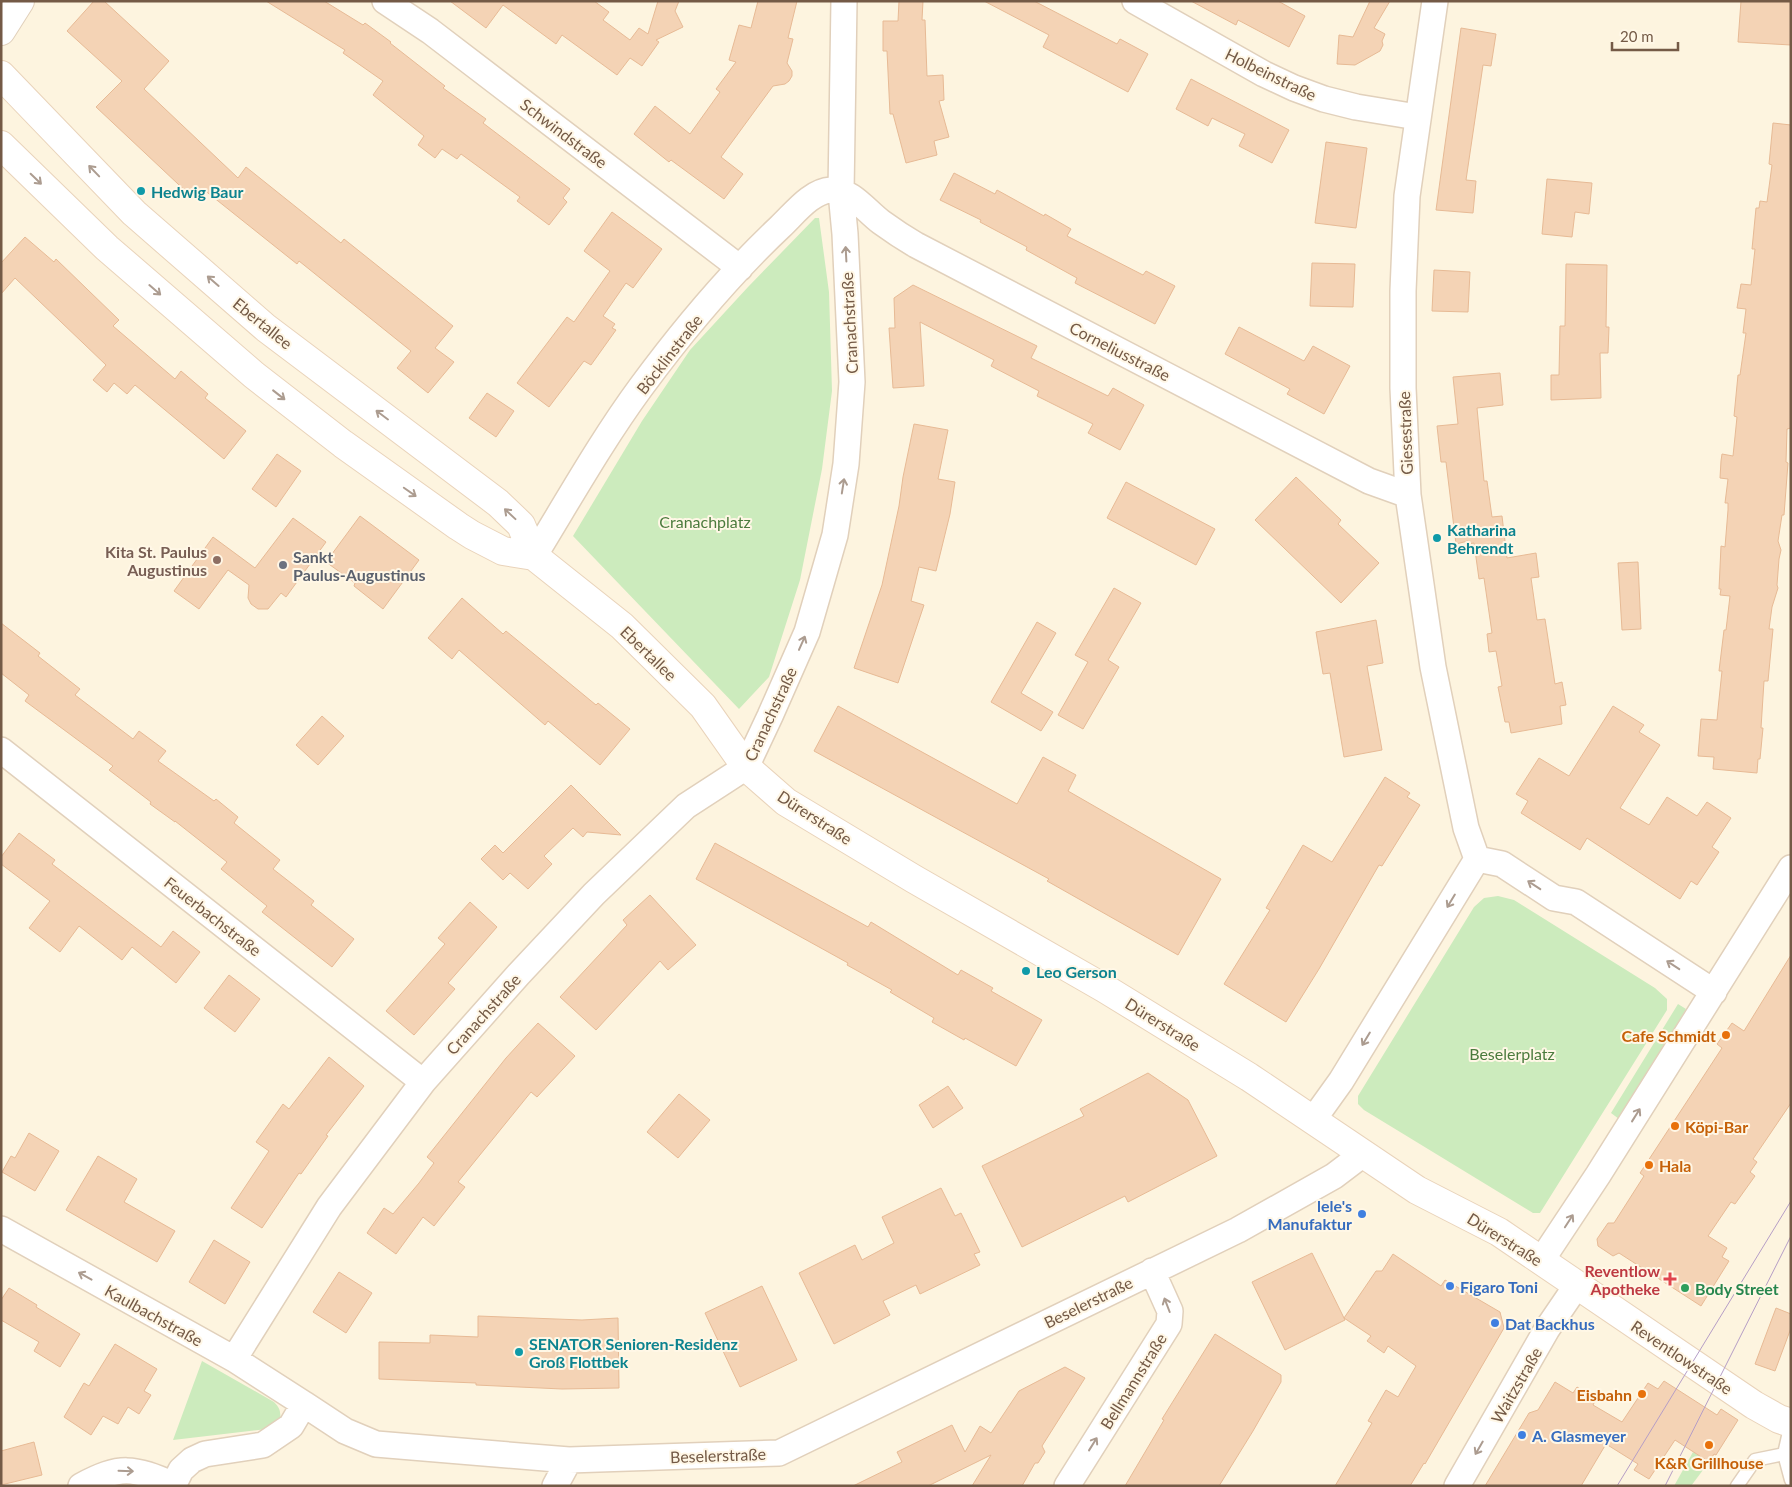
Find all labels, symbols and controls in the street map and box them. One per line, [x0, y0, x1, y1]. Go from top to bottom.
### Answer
scale bar [1612, 20, 1678, 52]
text: 20 m [1620, 27, 1654, 45]
street label: Holbeinstraße [1222, 44, 1320, 104]
street label: Schwindstraße [517, 94, 611, 172]
one-way arrow [88, 165, 100, 178]
one-way arrow [30, 173, 42, 185]
place label: Hedwig Baur [151, 182, 243, 201]
marker: Hedwig Baur [135, 185, 147, 197]
one-way arrow [842, 246, 851, 262]
street label: Cranachstraße [837, 272, 861, 374]
one-way arrow [207, 276, 220, 287]
one-way arrow [148, 284, 161, 295]
street label: Ebertallee [230, 293, 296, 353]
street label: Böcklinstraße [632, 310, 706, 398]
street label: Corneliusstraße [1067, 317, 1173, 385]
one-way arrow [272, 389, 285, 400]
street label: Giesestraße [1394, 391, 1416, 475]
one-way arrow [375, 410, 388, 421]
one-way arrow [838, 478, 848, 494]
one-way arrow [402, 486, 416, 497]
one-way arrow [504, 508, 516, 520]
park label: Cranachplatz [659, 512, 751, 531]
place label: Katharina Behrendt [1447, 520, 1516, 557]
marker: Katharina Behrendt [1431, 532, 1443, 544]
place label: Kita St. Paulus Augustinus [105, 542, 207, 579]
place label: Sankt Paulus-Augustinus [293, 547, 426, 584]
marker: Kita St. Paulus Augustinus [211, 554, 223, 566]
marker: Sankt Paulus-Augustinus [277, 559, 289, 571]
street label: Ebertallee [617, 622, 681, 684]
one-way arrow [798, 636, 808, 651]
street label: Cranachstraße [740, 664, 800, 764]
street label: Dürerstraße [774, 786, 856, 848]
street label: Feuerbachstraße [161, 872, 265, 960]
one-way arrow [1527, 880, 1541, 890]
one-way arrow [1445, 893, 1455, 907]
one-way arrow [1666, 960, 1680, 970]
place label: Leo Gerson [1036, 962, 1117, 981]
marker: Leo Gerson [1020, 965, 1032, 977]
street label: Cranachstraße [442, 970, 524, 1058]
street label: Dürerstraße [1122, 993, 1204, 1055]
place label: Cafe Schmidt [1622, 1026, 1716, 1045]
marker: Cafe Schmidt [1720, 1029, 1732, 1041]
one-way arrow [1361, 1032, 1371, 1046]
park label: Beselerplatz [1469, 1044, 1555, 1063]
one-way arrow [1631, 1108, 1641, 1122]
place label: Köpi-Bar [1685, 1117, 1748, 1136]
marker: Köpi-Bar [1669, 1120, 1681, 1132]
place label: Hala [1659, 1156, 1691, 1175]
marker: Hala [1643, 1159, 1655, 1171]
place label: lele's Manufaktur [1268, 1196, 1352, 1233]
marker: lele's Manufaktur [1356, 1208, 1368, 1220]
street label: Dürerstraße [1464, 1208, 1546, 1270]
one-way arrow [1564, 1214, 1574, 1228]
place label: Reventlow Apotheke [1584, 1261, 1660, 1298]
one-way arrow [77, 1271, 92, 1281]
street label: Beselerstraße [1041, 1272, 1135, 1332]
marker: Reventlow Apotheke [1664, 1273, 1676, 1285]
place label: Figaro Toni [1460, 1277, 1538, 1296]
place label: Body Street [1695, 1279, 1779, 1298]
street label: Kaulbachstraße [102, 1280, 206, 1350]
marker: Figaro Toni [1444, 1280, 1456, 1292]
marker: Body Street [1679, 1282, 1691, 1294]
one-way arrow [1162, 1298, 1171, 1313]
place label: Dat Backhus [1505, 1314, 1595, 1333]
street label: Reventlowstraße [1628, 1316, 1736, 1398]
marker: Dat Backhus [1489, 1317, 1501, 1329]
street label: Bellmannstraße [1096, 1330, 1170, 1432]
place label: SENATOR Senioren-Residenz Groß Flottbek [529, 1334, 738, 1371]
street label: Waitzstraße [1487, 1344, 1545, 1426]
marker: SENATOR Senioren-Residenz Groß Flottbek [513, 1346, 525, 1358]
place label: Eisbahn [1576, 1385, 1632, 1404]
marker: Eisbahn [1636, 1388, 1648, 1400]
place label: A. Glasmeyer [1531, 1426, 1626, 1445]
marker: A. Glasmeyer [1516, 1429, 1528, 1441]
one-way arrow [1088, 1438, 1098, 1452]
marker: K&R Grillhouse [1703, 1439, 1715, 1451]
one-way arrow [1473, 1440, 1483, 1454]
street label: Beselerstraße [670, 1444, 766, 1466]
place label: K&R Grillhouse [1654, 1453, 1764, 1472]
one-way arrow [118, 1466, 134, 1476]

